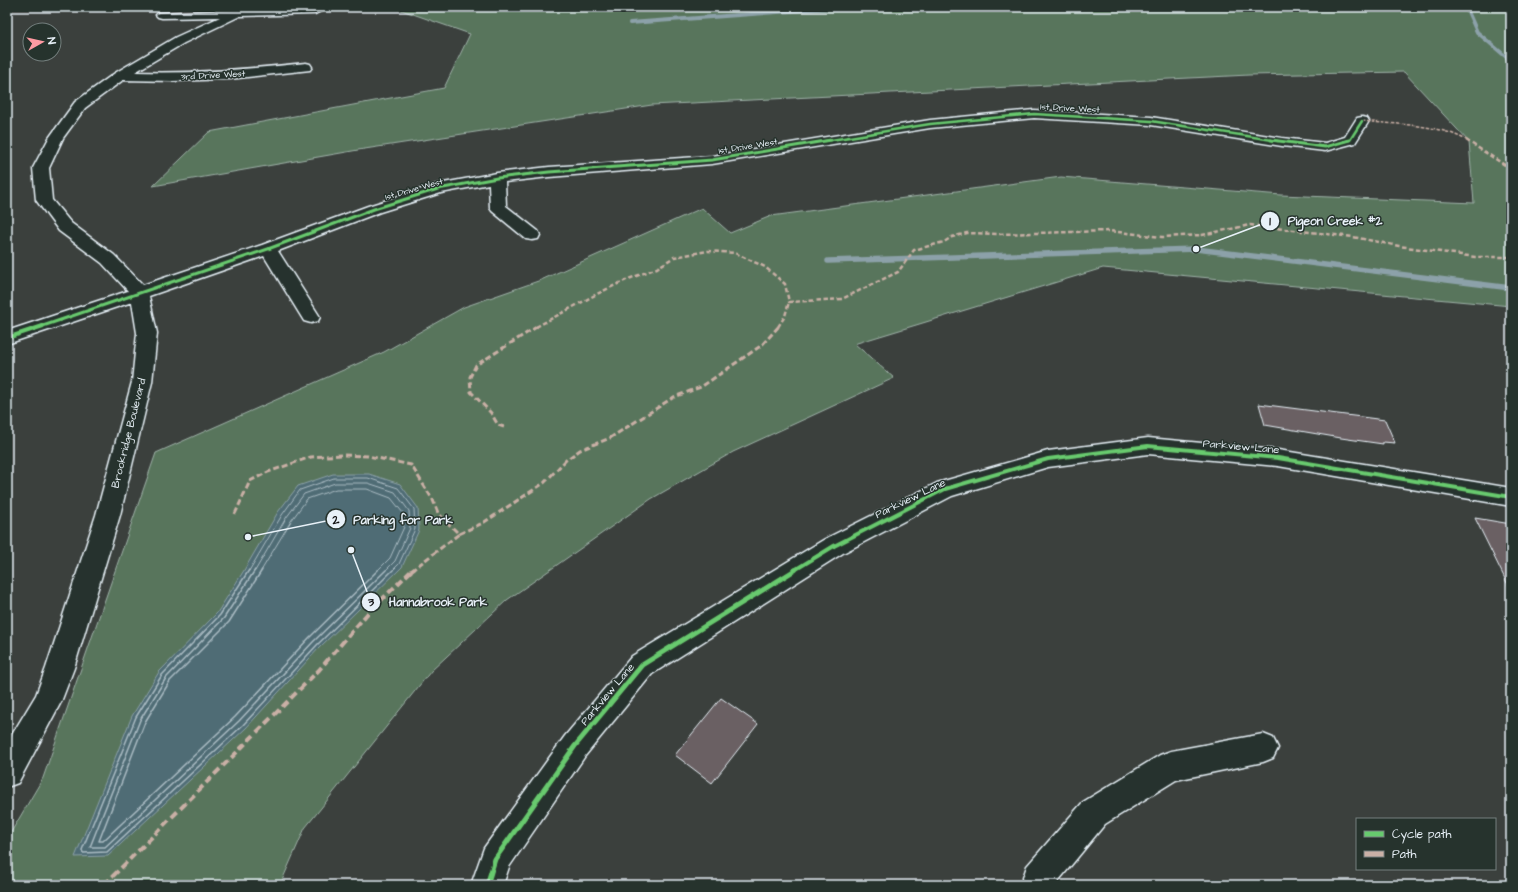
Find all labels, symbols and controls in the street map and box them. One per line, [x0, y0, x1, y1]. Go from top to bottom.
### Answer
north arrow [22, 22, 62, 62]
text: N [43, 36, 59, 45]
street label: 3rd Drive West [180, 67, 246, 84]
street label: 1st Drive West [1040, 100, 1100, 117]
street label: 1st Drive West [718, 135, 779, 158]
street label: 1st Drive West [384, 175, 445, 204]
callout: Pigeon Creek #2 [1260, 209, 1391, 233]
text: 1 [1269, 213, 1271, 230]
text: Pigeon Creek #2 [1288, 213, 1382, 232]
street label: Brookridge Boulevard [108, 376, 150, 490]
street label: Parkview Lane [1202, 436, 1280, 457]
street label: Parkview Lane [872, 475, 948, 522]
callout: Parking for Park [326, 507, 461, 531]
text: 2 [332, 512, 340, 529]
text: Parking for Park [353, 512, 453, 531]
callout: Hannabrook Park [361, 590, 495, 614]
text: 3 [367, 594, 375, 611]
text: Hannabrook Park [389, 594, 488, 611]
street label: Parkview Lane [577, 660, 638, 729]
legend [1356, 818, 1496, 870]
text: Cycle path [1392, 826, 1451, 844]
text: Path [1392, 846, 1417, 863]

